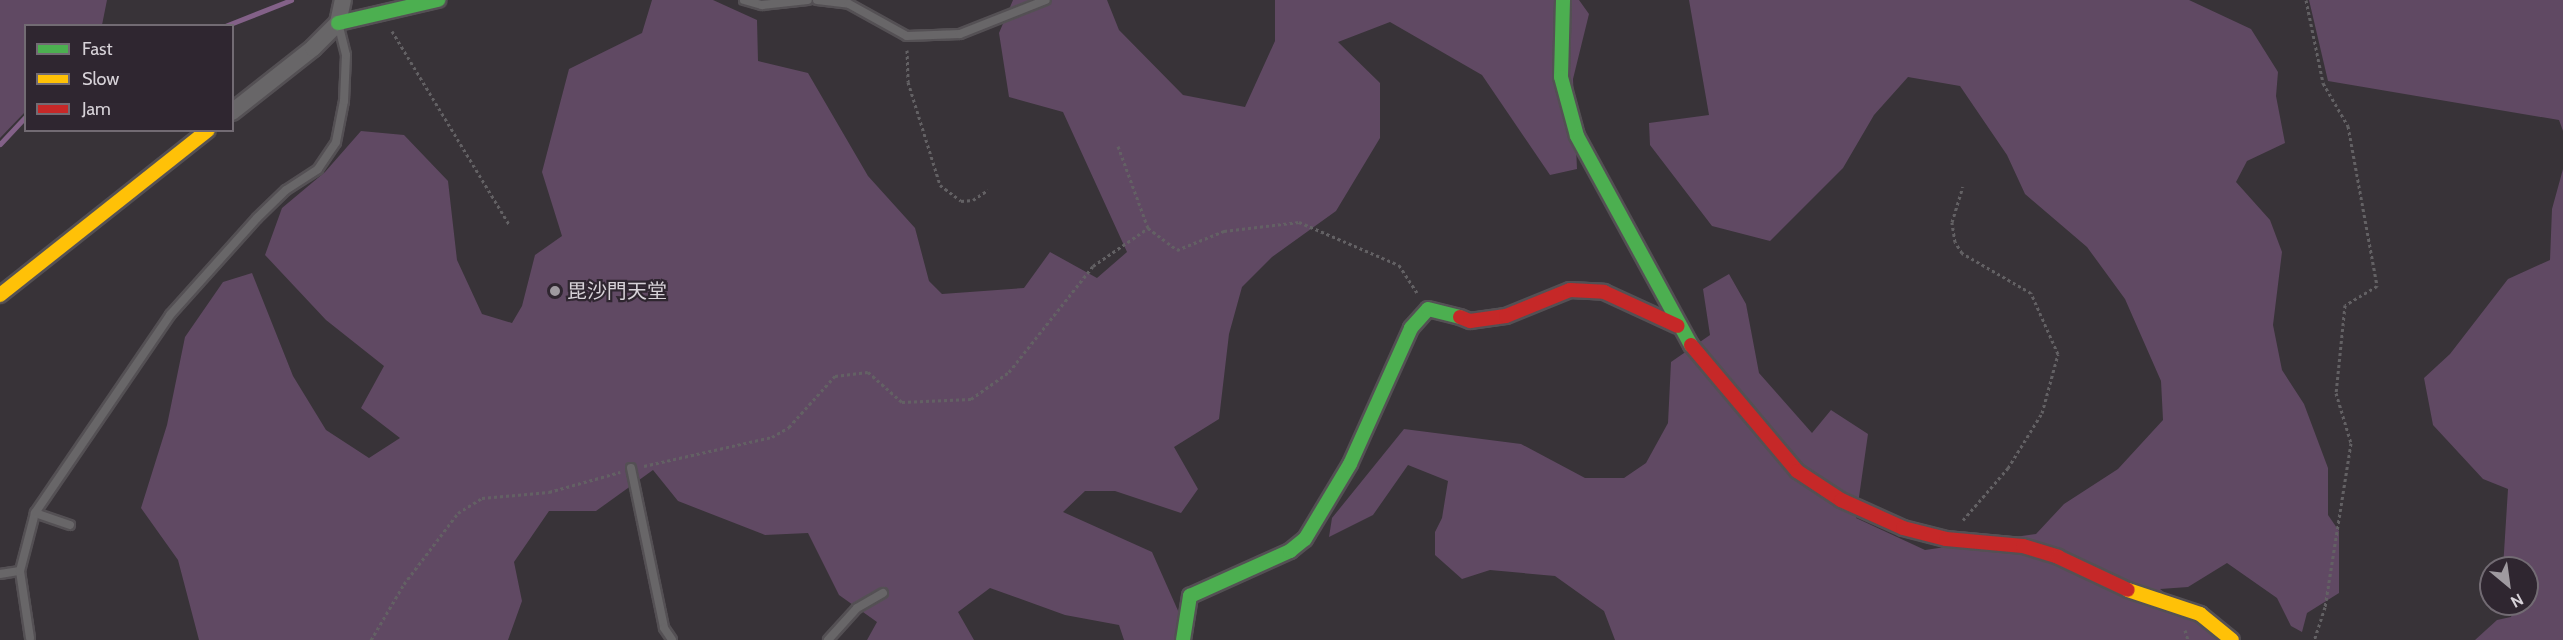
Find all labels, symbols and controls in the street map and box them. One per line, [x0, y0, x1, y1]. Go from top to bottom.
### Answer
legend [24, 24, 234, 132]
text: Fast [82, 38, 113, 60]
text: Slow [82, 68, 119, 90]
text: Jam [82, 98, 111, 120]
place label: 毘沙門天堂 [567, 279, 667, 303]
marker: 毘沙門天堂 [548, 284, 562, 298]
north arrow [2479, 556, 2539, 616]
text: N [2507, 589, 2527, 611]

